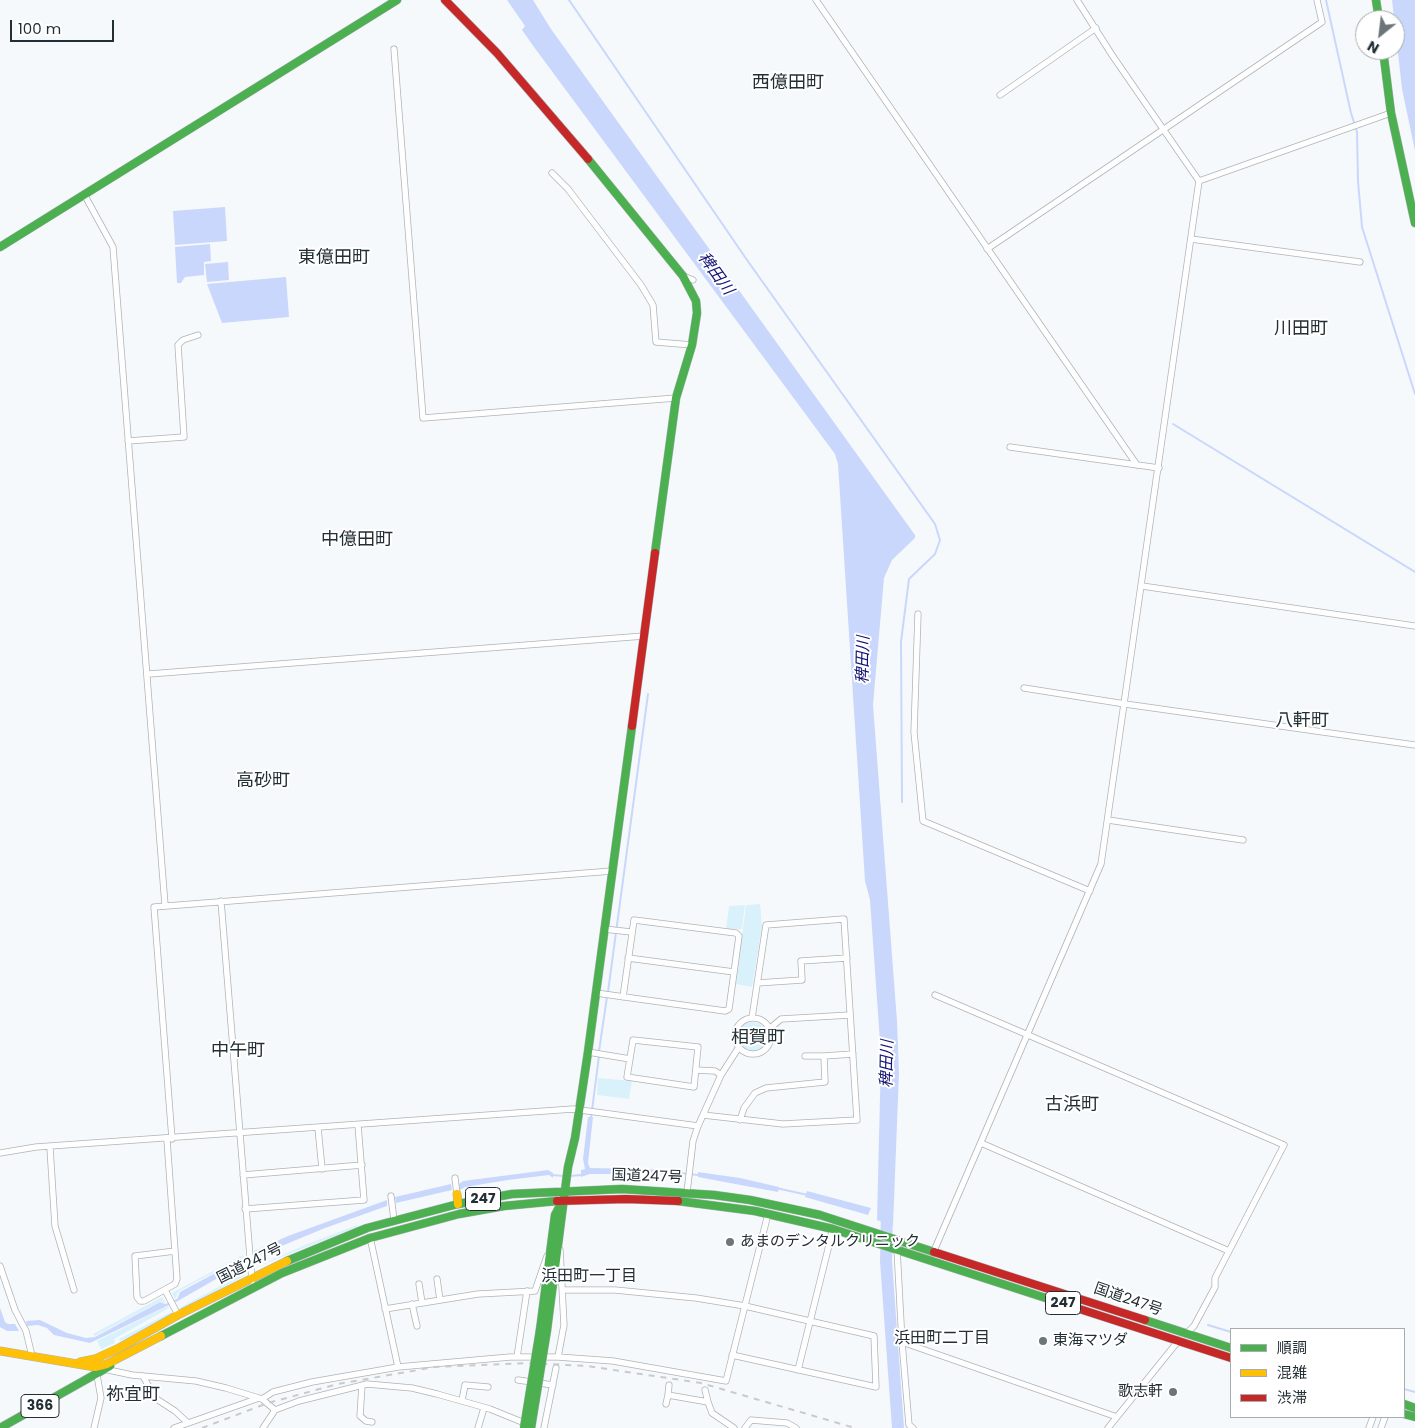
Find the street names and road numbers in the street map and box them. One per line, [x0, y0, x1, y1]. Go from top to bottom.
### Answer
street label: 国道247号 [611, 1167, 683, 1187]
road number: 247 [466, 1188, 500, 1210]
street label: 国道247号 [214, 1240, 286, 1288]
street label: 国道247号 [1091, 1280, 1165, 1320]
road number: 247 [1046, 1292, 1080, 1315]
road number: 366 [21, 1394, 59, 1418]

